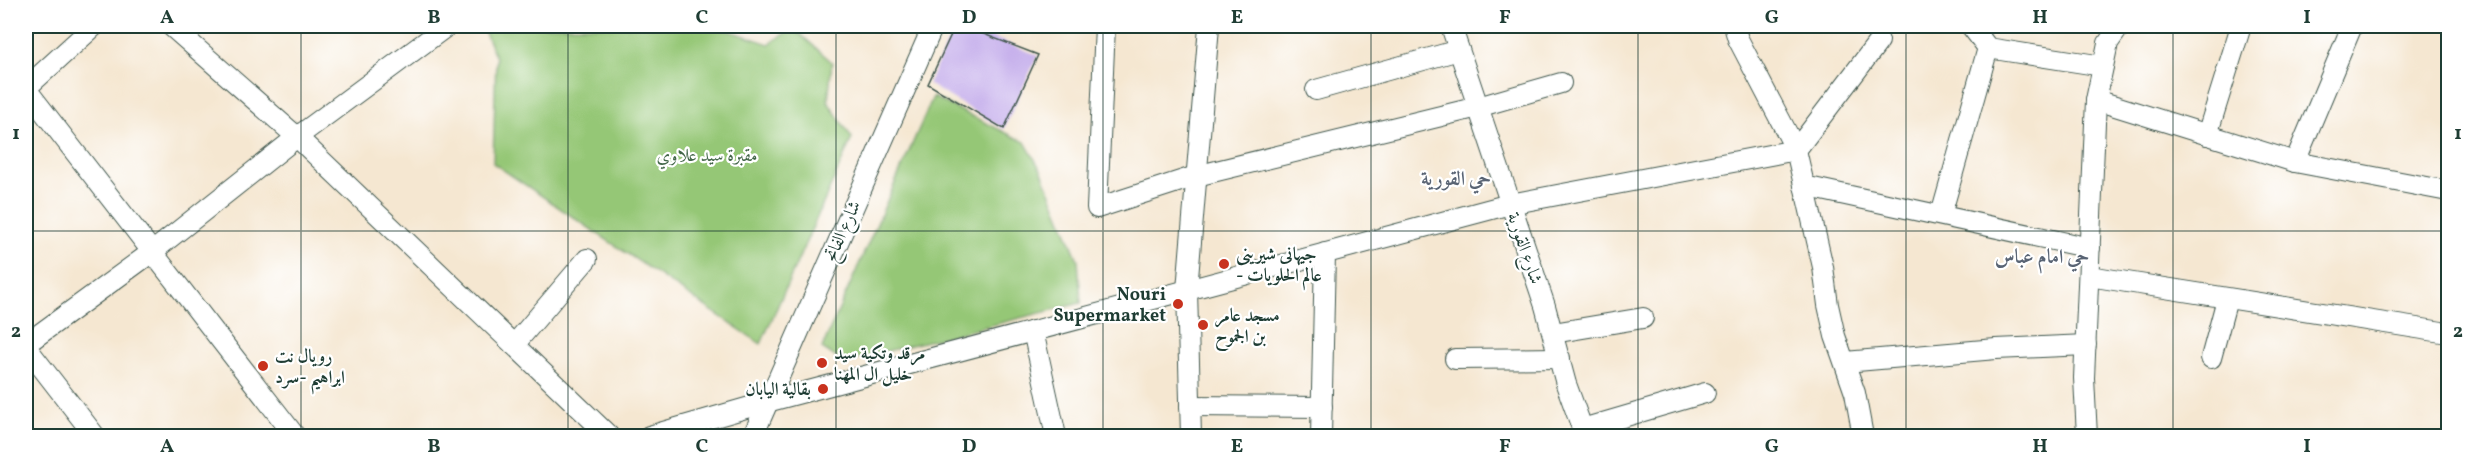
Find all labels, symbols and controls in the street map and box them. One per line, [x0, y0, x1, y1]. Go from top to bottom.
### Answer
text: A [160, 4, 174, 32]
text: B [427, 4, 441, 32]
text: C [696, 4, 709, 32]
text: D [962, 4, 976, 32]
text: E [1231, 4, 1243, 32]
text: F [1499, 4, 1511, 32]
text: G [1765, 4, 1779, 32]
text: H [2032, 4, 2048, 32]
text: I [2303, 4, 2311, 32]
text: 1 [12, 120, 20, 148]
text: 1 [2454, 120, 2462, 148]
park label: مقبرة سيد علاوي [656, 144, 758, 170]
district label: حي القورية [1421, 166, 1491, 194]
street label: شارع الفاتح [819, 197, 870, 267]
street label: شارع القورية [1499, 209, 1548, 288]
place label: جیهانی شیرینی - عالم الحلويات [1236, 243, 1322, 291]
district label: حي امام عباس [1995, 244, 2089, 274]
marker: جیهانی شیرینی - عالم الحلويات [1217, 257, 1231, 271]
place label: Nouri Supermarket [1053, 283, 1166, 329]
marker: Nouri Supermarket [1171, 297, 1185, 311]
place label: مسجد عامر بن الجموح [1215, 304, 1280, 352]
text: 2 [11, 318, 21, 346]
marker: مسجد عامر بن الجموح [1196, 318, 1210, 332]
text: 2 [2453, 318, 2463, 346]
place label: مرقد وتكية سيد خليل ال المهنا [834, 342, 925, 388]
place label: رويال نت ابراهيم -سرد [275, 345, 345, 395]
marker: مرقد وتكية سيد خليل ال المهنا [815, 356, 829, 370]
marker: رويال نت ابراهيم -سرد [256, 359, 270, 373]
place label: بقالية اليابان [745, 378, 811, 403]
marker: بقالية اليابان [816, 382, 830, 396]
text: A [160, 433, 174, 461]
text: B [427, 433, 441, 461]
text: C [696, 433, 709, 461]
text: D [962, 433, 976, 461]
text: E [1231, 433, 1243, 461]
text: F [1499, 433, 1511, 461]
text: G [1765, 433, 1779, 461]
text: H [2032, 433, 2048, 461]
text: I [2303, 433, 2311, 461]

